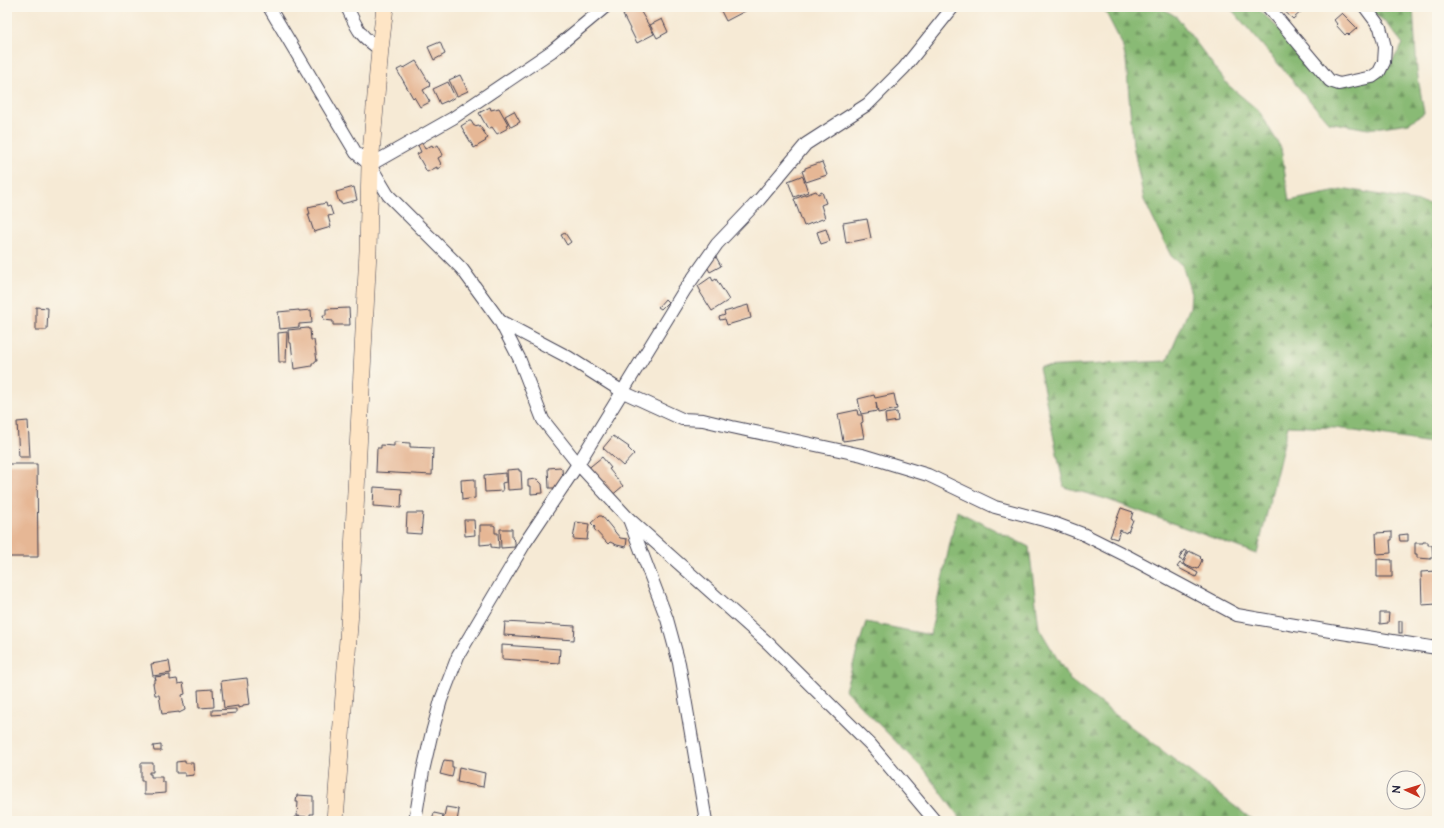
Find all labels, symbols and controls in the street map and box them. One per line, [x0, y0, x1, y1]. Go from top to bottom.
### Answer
north arrow [1386, 770, 1426, 810]
text: N [1389, 785, 1404, 793]

